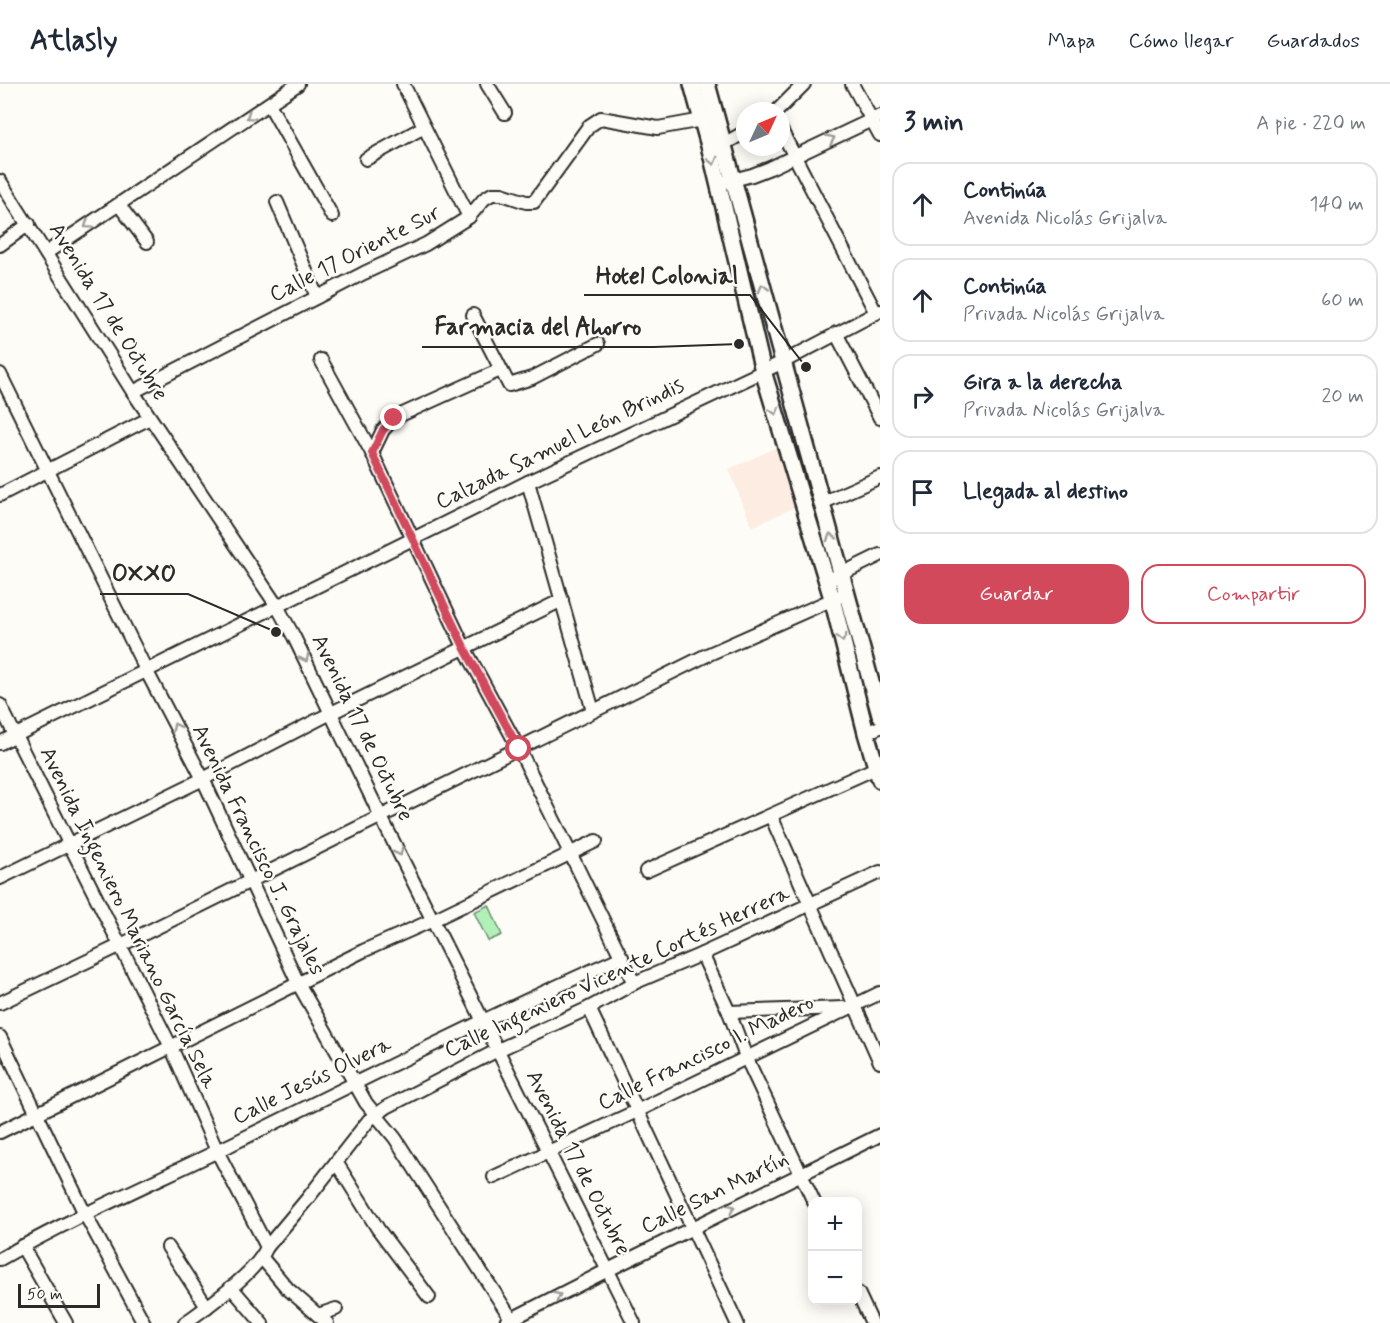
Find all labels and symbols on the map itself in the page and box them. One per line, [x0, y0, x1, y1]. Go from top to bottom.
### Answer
north arrow [736, 102, 790, 156]
one-way arrow [245, 109, 256, 120]
one-way arrow [824, 135, 835, 147]
one-way arrow [705, 155, 718, 165]
street label: Calle 17 Oriente Sur [265, 198, 446, 309]
street label: Avenida 17 de Octubre [42, 218, 174, 406]
one-way arrow [84, 218, 94, 230]
callout: Hotel Colonial [584, 253, 750, 295]
text: Hotel Colonial [596, 261, 738, 292]
one-way arrow [758, 283, 770, 294]
callout: Farmacia del Ahorro [422, 305, 654, 347]
text: Farmacia del Ahorro [435, 312, 641, 343]
street label: Calzada Samuel León Brindis [431, 371, 689, 516]
route end [380, 404, 406, 430]
one-way arrow [768, 405, 780, 416]
one-way arrow [826, 532, 839, 542]
callout: OXXO [100, 552, 188, 594]
text: OXXO [112, 559, 176, 590]
street label: Avenida 17 de Octubre [305, 630, 419, 826]
one-way arrow [834, 633, 847, 643]
one-way arrow [297, 651, 309, 662]
street label: Avenida Francisco J. Grajales [185, 720, 331, 980]
one-way arrow [172, 723, 183, 734]
route start [505, 735, 531, 761]
street label: Avenida Ingeniero Mariano García Sela [30, 743, 224, 1095]
one-way arrow [392, 846, 403, 856]
street label: Calle Ingeniero Vicente Cortés Herrera [440, 879, 796, 1067]
street label: Calle Francisco I. Madero [594, 989, 818, 1117]
street label: Calle Jesús Olvera [228, 1030, 397, 1131]
street label: Avenida 17 de Octubre [519, 1066, 637, 1260]
street label: Calle San Martín [637, 1145, 793, 1241]
one-way arrow [725, 1204, 736, 1216]
scale bar [18, 1281, 100, 1308]
one-way arrow [550, 1292, 561, 1303]

